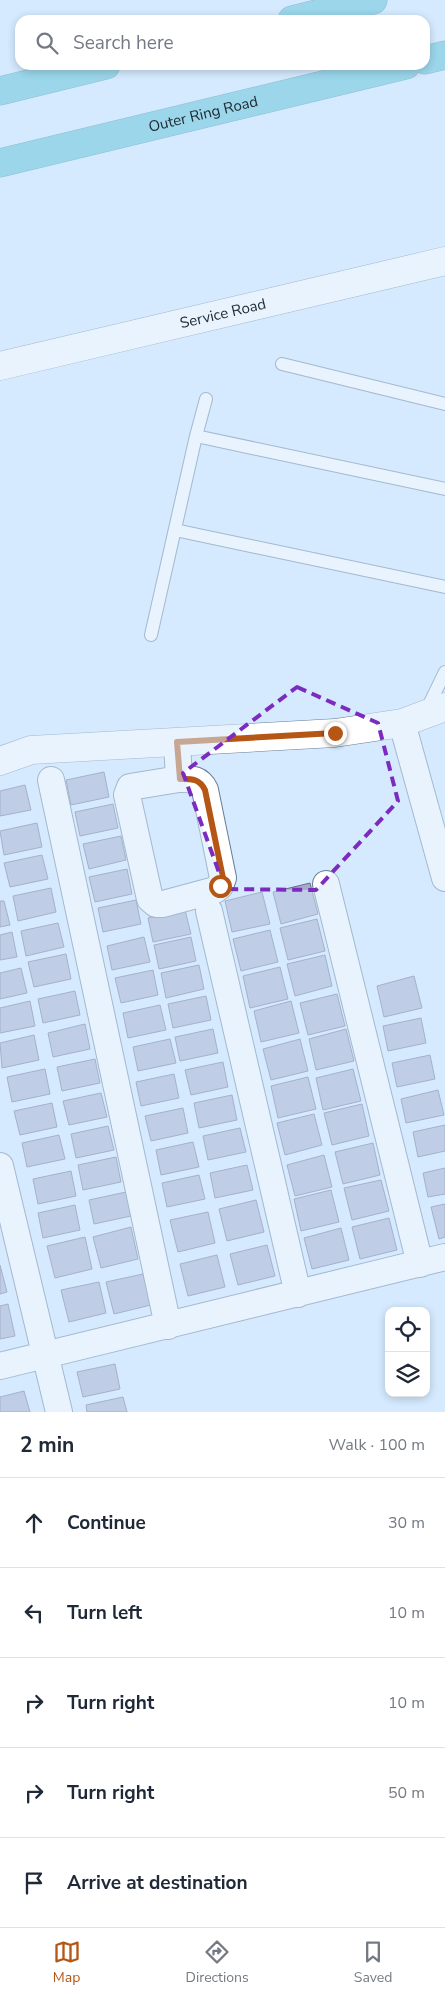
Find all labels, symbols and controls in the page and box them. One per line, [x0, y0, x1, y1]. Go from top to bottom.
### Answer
search box [15, 15, 430, 70]
icon: search [33, 29, 61, 57]
text: Search here [73, 30, 174, 56]
street label: Outer Ring Road [146, 91, 260, 137]
street label: Service Road [178, 294, 268, 333]
route end [324, 722, 347, 745]
route start [209, 875, 232, 898]
map controls [385, 1307, 430, 1397]
button: locate [385, 1307, 430, 1352]
button: layers [385, 1352, 430, 1397]
text: 2 min [20, 1431, 74, 1459]
text: Walk · 100 m [329, 1434, 425, 1456]
icon: ahead [20, 1509, 48, 1537]
text: Continue [67, 1510, 146, 1536]
text: 30 m [388, 1512, 425, 1534]
icon: left [20, 1599, 48, 1627]
text: Turn left [67, 1600, 142, 1626]
text: 10 m [388, 1602, 425, 1624]
icon: right [20, 1689, 48, 1717]
text: Turn right [67, 1690, 154, 1716]
text: 10 m [388, 1692, 425, 1714]
icon: right [20, 1779, 48, 1807]
text: Turn right [67, 1780, 154, 1806]
text: 50 m [388, 1782, 425, 1804]
icon: arrive [20, 1869, 48, 1897]
text: Arrive at destination [67, 1870, 248, 1896]
tab: Map [53, 1938, 81, 1987]
tab: Directions [186, 1938, 249, 1987]
tab: Saved [354, 1938, 392, 1987]

